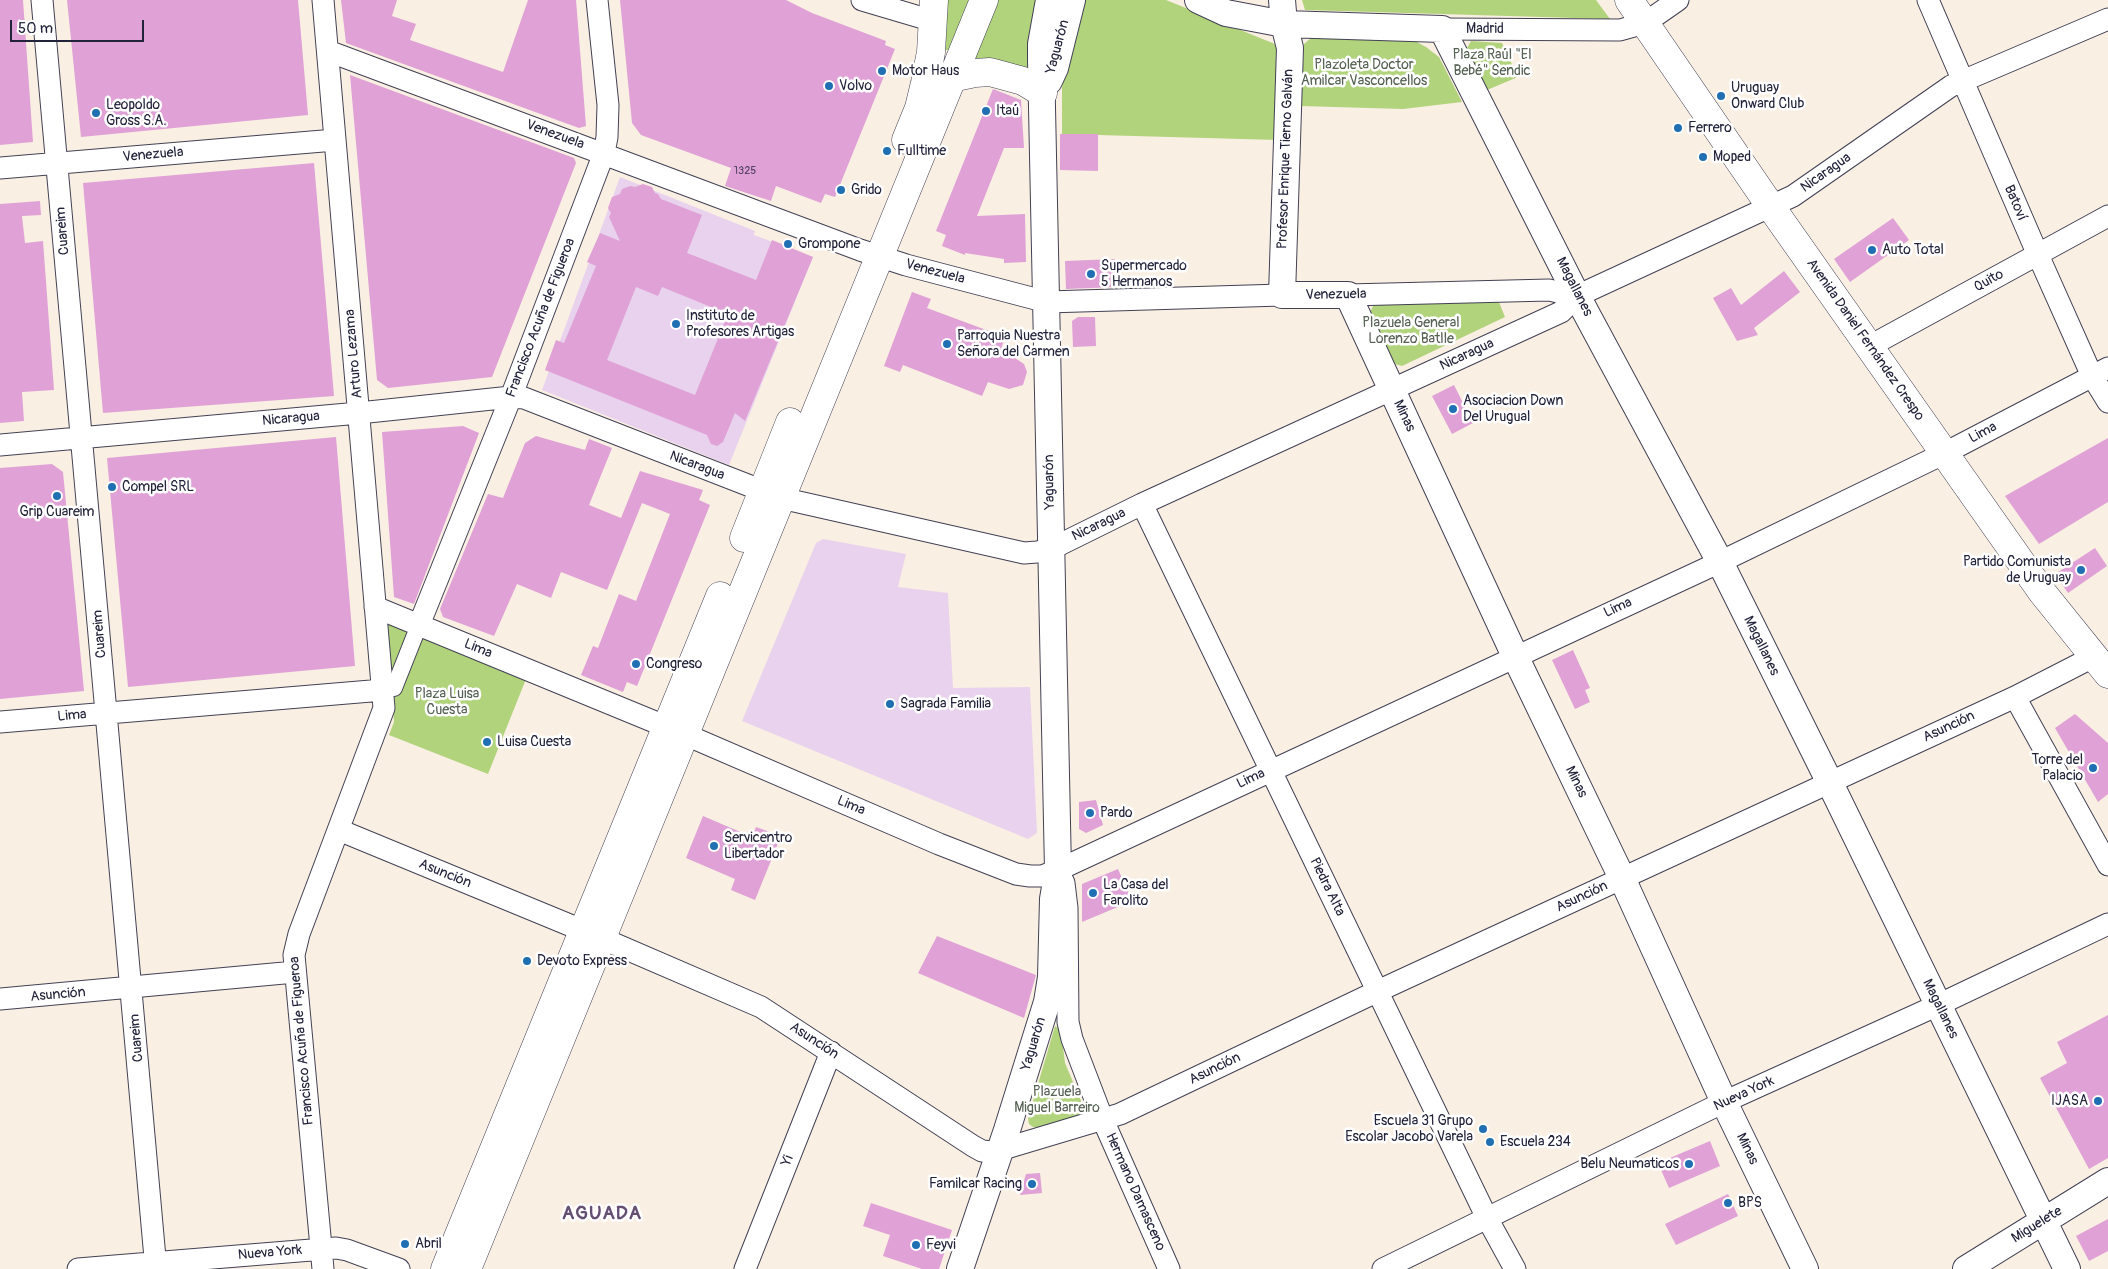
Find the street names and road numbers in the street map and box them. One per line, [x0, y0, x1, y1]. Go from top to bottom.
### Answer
street label: Yaguarón [1043, 18, 1073, 76]
street label: Madrid [1466, 21, 1504, 37]
street label: Profesor Enrique Tierno Galván [1274, 69, 1298, 249]
street label: Venezuela [524, 117, 586, 153]
street label: Venezuela [122, 144, 184, 166]
street label: Nicaragua [1798, 150, 1854, 196]
street label: Batoví [2000, 183, 2030, 223]
street label: Cuareim [53, 206, 73, 256]
street label: Francisco Acuña de Figueroa [503, 236, 579, 400]
street label: Magallanes [1552, 255, 1596, 319]
street label: Venezuela [903, 256, 967, 288]
street label: Avenida Daniel Fernández Crespo [1803, 256, 1927, 424]
street label: Quito [1971, 266, 2007, 296]
street label: Venezuela [1305, 286, 1367, 304]
street label: Arturo Lezama [342, 309, 366, 399]
street label: Nicaragua [1437, 335, 1497, 375]
street label: Minas [1389, 397, 1419, 435]
street label: Nicaragua [262, 408, 320, 430]
street label: Lima [1966, 419, 2000, 447]
street label: Nicaragua [667, 448, 727, 484]
street label: Yaguarón [1041, 454, 1059, 510]
street label: Nicaragua [1069, 505, 1129, 545]
street label: Lima [1601, 594, 1635, 622]
street label: Cuareim [90, 609, 110, 659]
street label: Magallanes [1739, 614, 1783, 678]
street label: Lima [461, 636, 495, 662]
street label: Lima [57, 706, 87, 726]
street label: Asunción [1920, 708, 1978, 746]
street label: Minas [1561, 763, 1591, 801]
street label: Lima [1234, 765, 1268, 793]
street label: Lima [834, 793, 868, 819]
street label: Piedra Alta [1306, 855, 1348, 919]
street label: Asunción [416, 856, 474, 892]
street label: Asunción [1553, 878, 1611, 916]
street label: Francisco Acuña de Figueroa [286, 956, 318, 1126]
street label: Magallanes [1918, 977, 1962, 1041]
street label: Asunción [30, 984, 86, 1006]
street label: Cuareim [127, 1013, 147, 1063]
street label: Yaguarón [1018, 1015, 1050, 1073]
street label: Asunción [786, 1019, 842, 1063]
street label: Asunción [1187, 1049, 1243, 1089]
street label: Nueva York [1711, 1073, 1777, 1115]
street label: Hermano Damasceno [1101, 1130, 1169, 1254]
street label: Minas [1732, 1130, 1762, 1168]
street label: Yi [778, 1153, 798, 1169]
street label: Miguelete [2009, 1203, 2065, 1247]
street label: Nueva York [237, 1242, 303, 1264]

